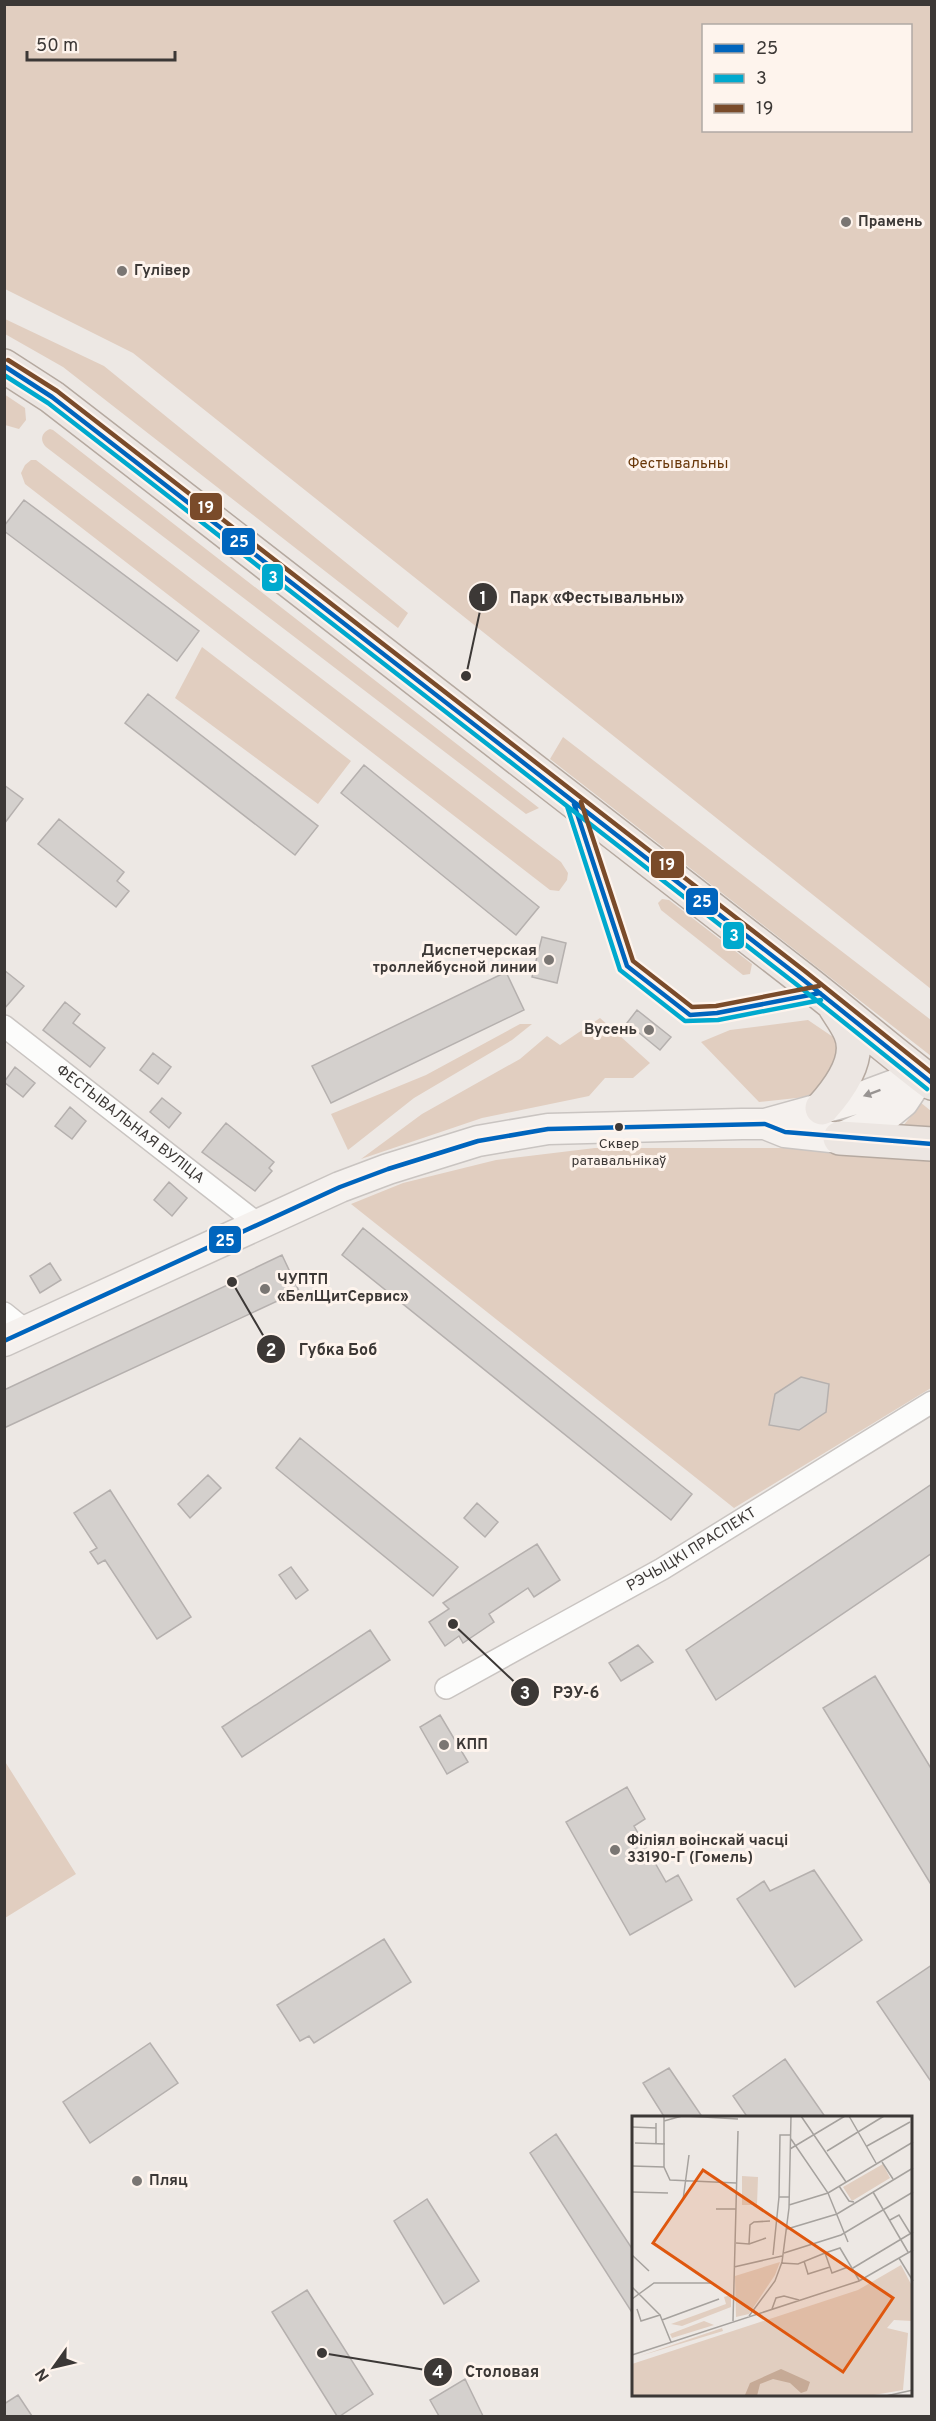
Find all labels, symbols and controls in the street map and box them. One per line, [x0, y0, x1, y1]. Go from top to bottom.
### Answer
scale bar [27, 24, 176, 62]
legend [702, 24, 912, 132]
text: 50 m [36, 35, 78, 58]
text: 25 [756, 38, 778, 61]
text: 3 [756, 68, 767, 91]
text: 19 [756, 98, 773, 121]
place label: Прамень [858, 213, 923, 232]
marker: Прамень [839, 215, 853, 229]
place label: Гулівер [134, 262, 190, 281]
marker: Гулівер [115, 264, 129, 278]
park label: Фестывальны [628, 455, 728, 474]
line badge: 19 [189, 492, 223, 521]
text: 19 [198, 499, 214, 519]
line badge: 25 [221, 527, 256, 556]
text: 25 [229, 533, 249, 553]
line badge: 3 [261, 563, 284, 592]
text: 3 [268, 569, 278, 589]
callout: Парк «Фестывальны» [468, 580, 697, 614]
text: 1 [479, 588, 487, 611]
text: Парк «Фестывальны» [510, 589, 684, 609]
line badge: 19 [650, 850, 685, 879]
text: 19 [659, 856, 675, 876]
line badge: 25 [685, 887, 719, 916]
text: 25 [692, 893, 712, 913]
line badge: 3 [722, 921, 745, 950]
text: 3 [729, 927, 739, 947]
place label: Диспетчерская троллейбусной линии [373, 942, 537, 978]
marker: Диспетчерская троллейбусной линии [542, 953, 556, 967]
place label: Вусень [584, 1021, 637, 1040]
marker: Вусень [642, 1023, 656, 1037]
street label: ФЕСТЫВАЛЬНАЯ ВУЛІЦА [52, 1061, 208, 1188]
one-way arrow [863, 1089, 881, 1098]
marker: Сквер ратавальнікаў [613, 1121, 625, 1133]
place label: Сквер ратавальнікаў [572, 1136, 667, 1170]
line badge: 25 [208, 1225, 242, 1254]
text: 25 [215, 1232, 235, 1252]
place label: ЧУПТП «БелЩитСервис» [277, 1271, 409, 1307]
marker: ЧУПТП «БелЩитСервис» [258, 1282, 272, 1296]
callout: Губка Боб [256, 1332, 389, 1366]
text: 2 [265, 1340, 277, 1363]
text: Губка Боб [299, 1341, 377, 1361]
street label: РЭЧЫЦКІ ПРАСПЕКТ [623, 1503, 760, 1596]
callout: РЭУ-6 [510, 1675, 611, 1709]
text: 3 [520, 1683, 530, 1706]
text: РЭУ-6 [553, 1684, 599, 1704]
place label: КПП [456, 1736, 488, 1755]
marker: КПП [437, 1738, 451, 1752]
place label: Філіял воінскай часці 33190-Г (Гомель) [627, 1832, 788, 1868]
marker: Філіял воінскай часці 33190-Г (Гомель) [608, 1843, 622, 1857]
inset map [632, 2116, 912, 2397]
place label: Пляц [149, 2172, 188, 2191]
marker: Пляц [130, 2174, 144, 2188]
north arrow [24, 2337, 84, 2397]
callout: Столовая [423, 2355, 551, 2389]
text: 4 [432, 2362, 444, 2385]
text: Столовая [465, 2363, 539, 2383]
text: N [32, 2364, 55, 2385]

